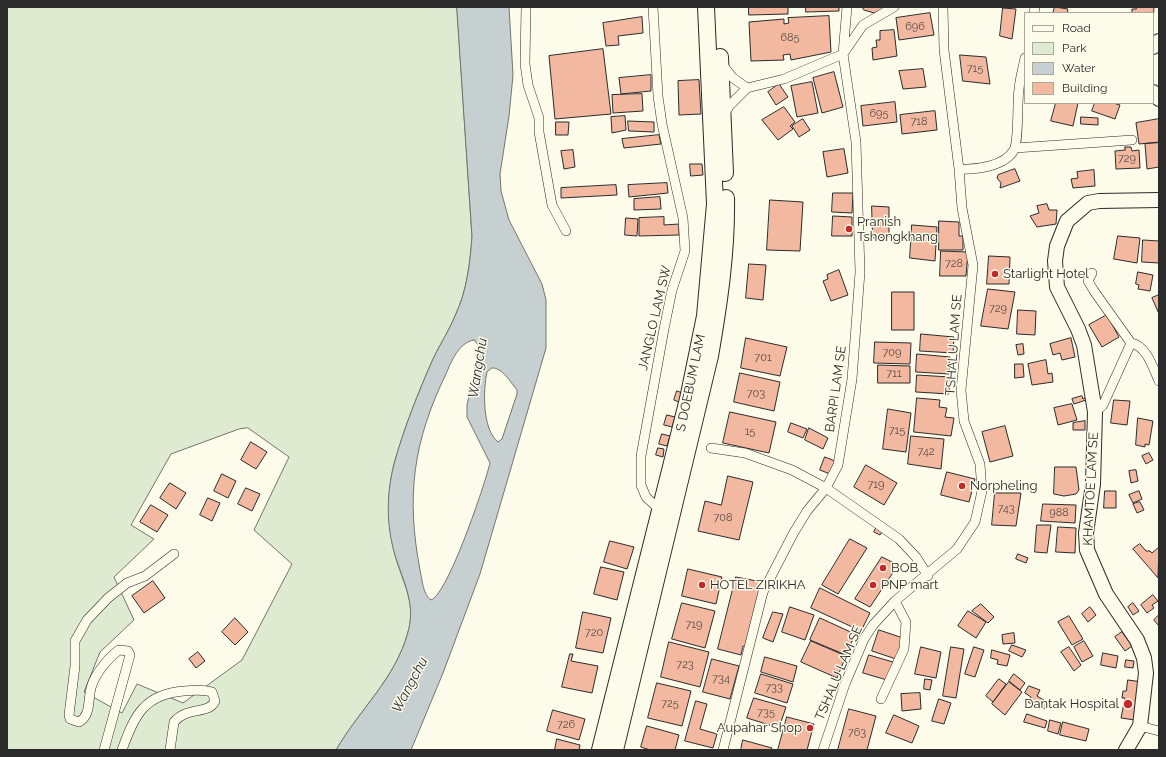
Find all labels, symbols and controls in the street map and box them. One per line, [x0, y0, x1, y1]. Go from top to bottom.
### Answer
legend [1024, 12, 1154, 104]
house number: 696 [905, 20, 925, 34]
text: Road [1062, 21, 1091, 35]
house number: 685 [780, 31, 800, 45]
text: Park [1062, 41, 1087, 55]
text: Water [1062, 61, 1096, 75]
house number: 715 [967, 62, 983, 76]
text: Building [1062, 81, 1108, 95]
house number: 695 [869, 107, 889, 121]
house number: 718 [910, 115, 928, 129]
house number: 729 [1118, 152, 1136, 166]
place label: Pranish Tshongkhang [857, 214, 938, 245]
marker: Pranish Tshongkhang [844, 224, 854, 234]
house number: 728 [945, 257, 963, 271]
street label: JANGLO LAM SW [635, 264, 675, 372]
place label: Starlight Hotel [1003, 266, 1089, 282]
marker: Starlight Hotel [990, 269, 1000, 279]
street label: TSHALU LAM SE [943, 294, 965, 396]
house number: 729 [989, 302, 1007, 316]
street label: S DOEBUM LAM [673, 333, 709, 433]
water label: Wangchu [465, 337, 491, 399]
street label: BARPI LAM SE [822, 345, 850, 433]
house number: 709 [882, 346, 902, 360]
house number: 701 [754, 351, 772, 365]
house number: 711 [886, 367, 902, 381]
house number: 703 [747, 387, 765, 401]
house number: 715 [889, 424, 905, 438]
house number: 15 [745, 425, 755, 439]
street label: KHAMTOE LAM SE [1080, 432, 1102, 546]
house number: 742 [917, 445, 935, 459]
house number: 719 [867, 478, 885, 492]
place label: Norpheling [970, 478, 1037, 494]
marker: Norpheling [957, 481, 967, 491]
house number: 743 [997, 502, 1015, 516]
house number: 988 [1049, 506, 1069, 520]
house number: 708 [713, 511, 733, 525]
place label: BOB [891, 560, 918, 576]
marker: BOB [878, 563, 888, 573]
place label: HOTEL ZIRIKHA [710, 577, 806, 593]
place label: PNP mart [881, 577, 938, 593]
marker: HOTEL ZIRIKHA [697, 580, 707, 590]
marker: PNP mart [868, 580, 878, 590]
house number: 719 [685, 618, 703, 632]
street label: TSHALU LAM SE [812, 623, 866, 723]
house number: 720 [585, 626, 603, 640]
water label: Wangchu [388, 654, 432, 716]
house number: 723 [676, 658, 694, 672]
house number: 734 [712, 672, 730, 686]
house number: 733 [765, 681, 783, 695]
place label: Dantak Hospital [1024, 696, 1119, 712]
house number: 725 [661, 697, 679, 711]
marker: Dantak Hospital [1122, 698, 1134, 710]
house number: 735 [757, 706, 775, 720]
house number: 726 [557, 718, 575, 732]
place label: Aupahar Shop [717, 720, 802, 736]
marker: Aupahar Shop [805, 723, 815, 733]
house number: 763 [848, 726, 866, 740]

